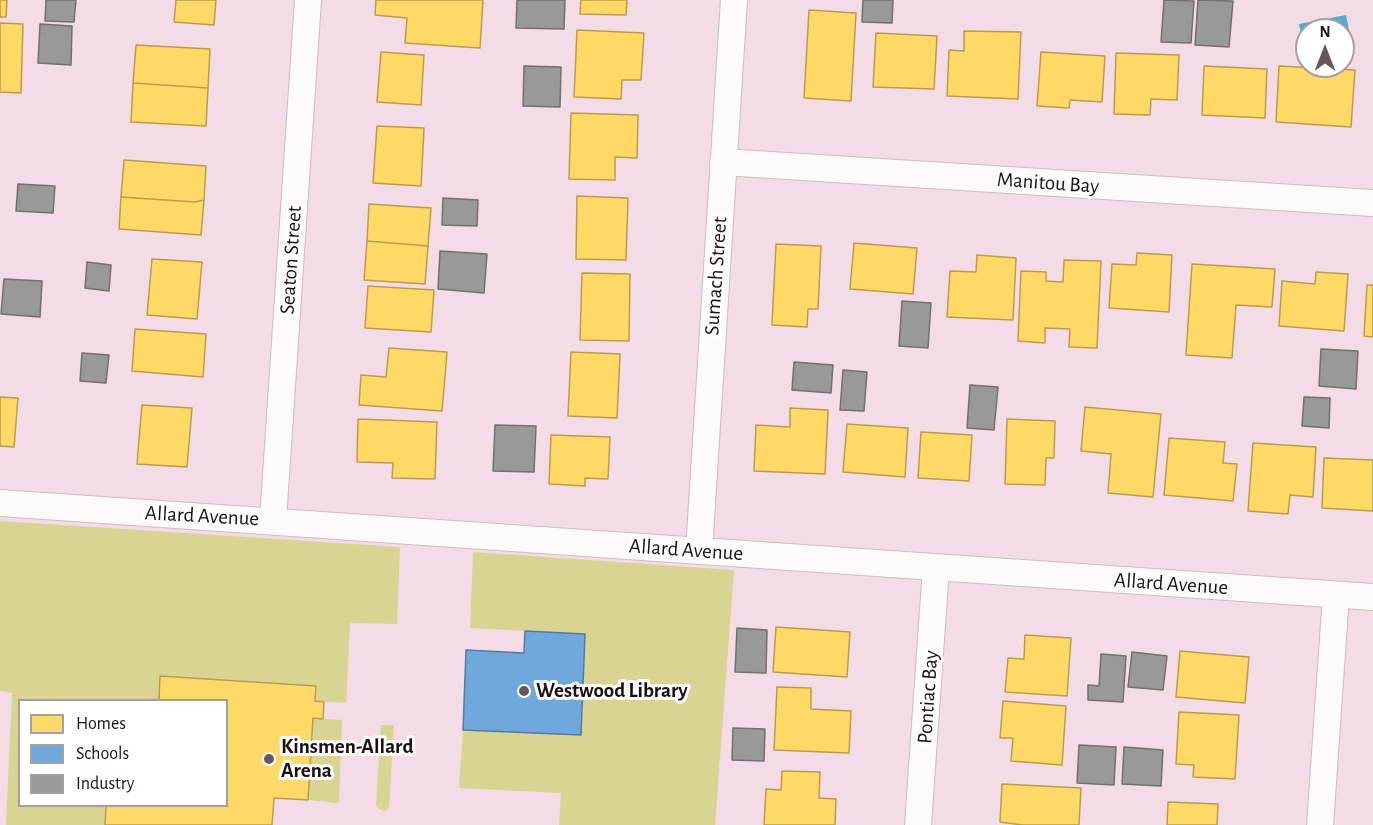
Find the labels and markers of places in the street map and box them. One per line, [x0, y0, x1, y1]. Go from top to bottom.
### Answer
place label: Westwood Library [536, 678, 688, 704]
marker: Westwood Library [517, 684, 531, 698]
place label: Kinsmen-Allard Arena [281, 734, 413, 784]
marker: Kinsmen-Allard Arena [262, 752, 276, 766]

